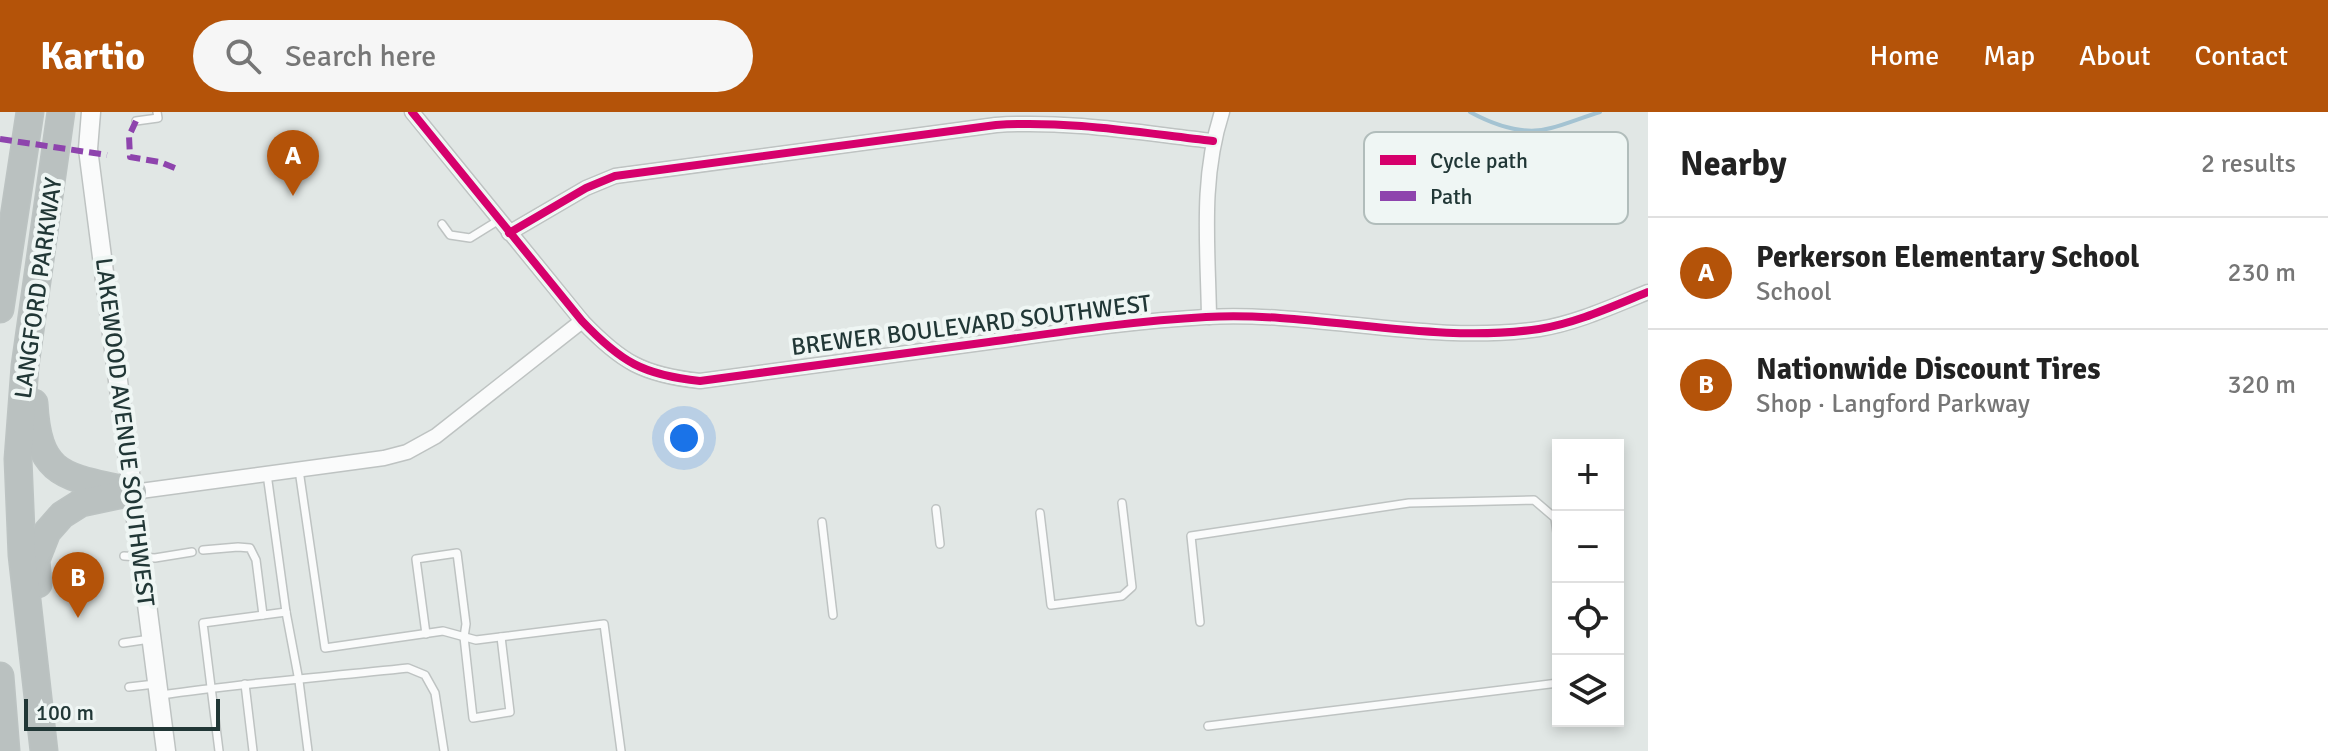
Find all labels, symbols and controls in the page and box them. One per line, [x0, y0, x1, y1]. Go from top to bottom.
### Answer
search box [193, 20, 753, 92]
text: Kartio [40, 33, 145, 80]
icon: search [221, 34, 265, 78]
text: Search here [285, 38, 436, 75]
text: Home [1870, 39, 1939, 73]
text: Map [1983, 39, 2035, 73]
text: About [2079, 39, 2151, 73]
text: Contact [2195, 39, 2288, 73]
pin: A [267, 130, 319, 196]
legend [1364, 132, 1628, 224]
text: Nearby [1680, 143, 1787, 185]
text: Cycle path [1430, 147, 1528, 174]
text: 2 results [2201, 148, 2296, 180]
street label: LANGFORD PARKWAY [8, 176, 68, 400]
text: Path [1430, 183, 1473, 210]
text: Perkerson Elementary School [1756, 239, 2140, 276]
street label: LAKEWOOD AVENUE SOUTHWEST [89, 256, 161, 608]
text: A [1698, 257, 1714, 289]
text: 230 m [2227, 257, 2296, 289]
text: School [1756, 276, 1832, 308]
street label: BREWER BOULEVARD SOUTHWEST [789, 288, 1153, 362]
text: Nationwide Discount Tires [1756, 351, 2100, 388]
text: B [1698, 369, 1714, 401]
text: 320 m [2227, 369, 2296, 401]
text: Shop · Langford Parkway [1756, 388, 2030, 420]
your location [664, 418, 704, 458]
map controls [1552, 439, 1624, 727]
button: + [1552, 439, 1624, 511]
button: − [1552, 511, 1624, 583]
pin: B [52, 552, 104, 618]
button: locate [1552, 583, 1624, 655]
button: layers [1552, 655, 1624, 727]
scale bar [24, 695, 220, 731]
text: 100 m [36, 699, 94, 726]

